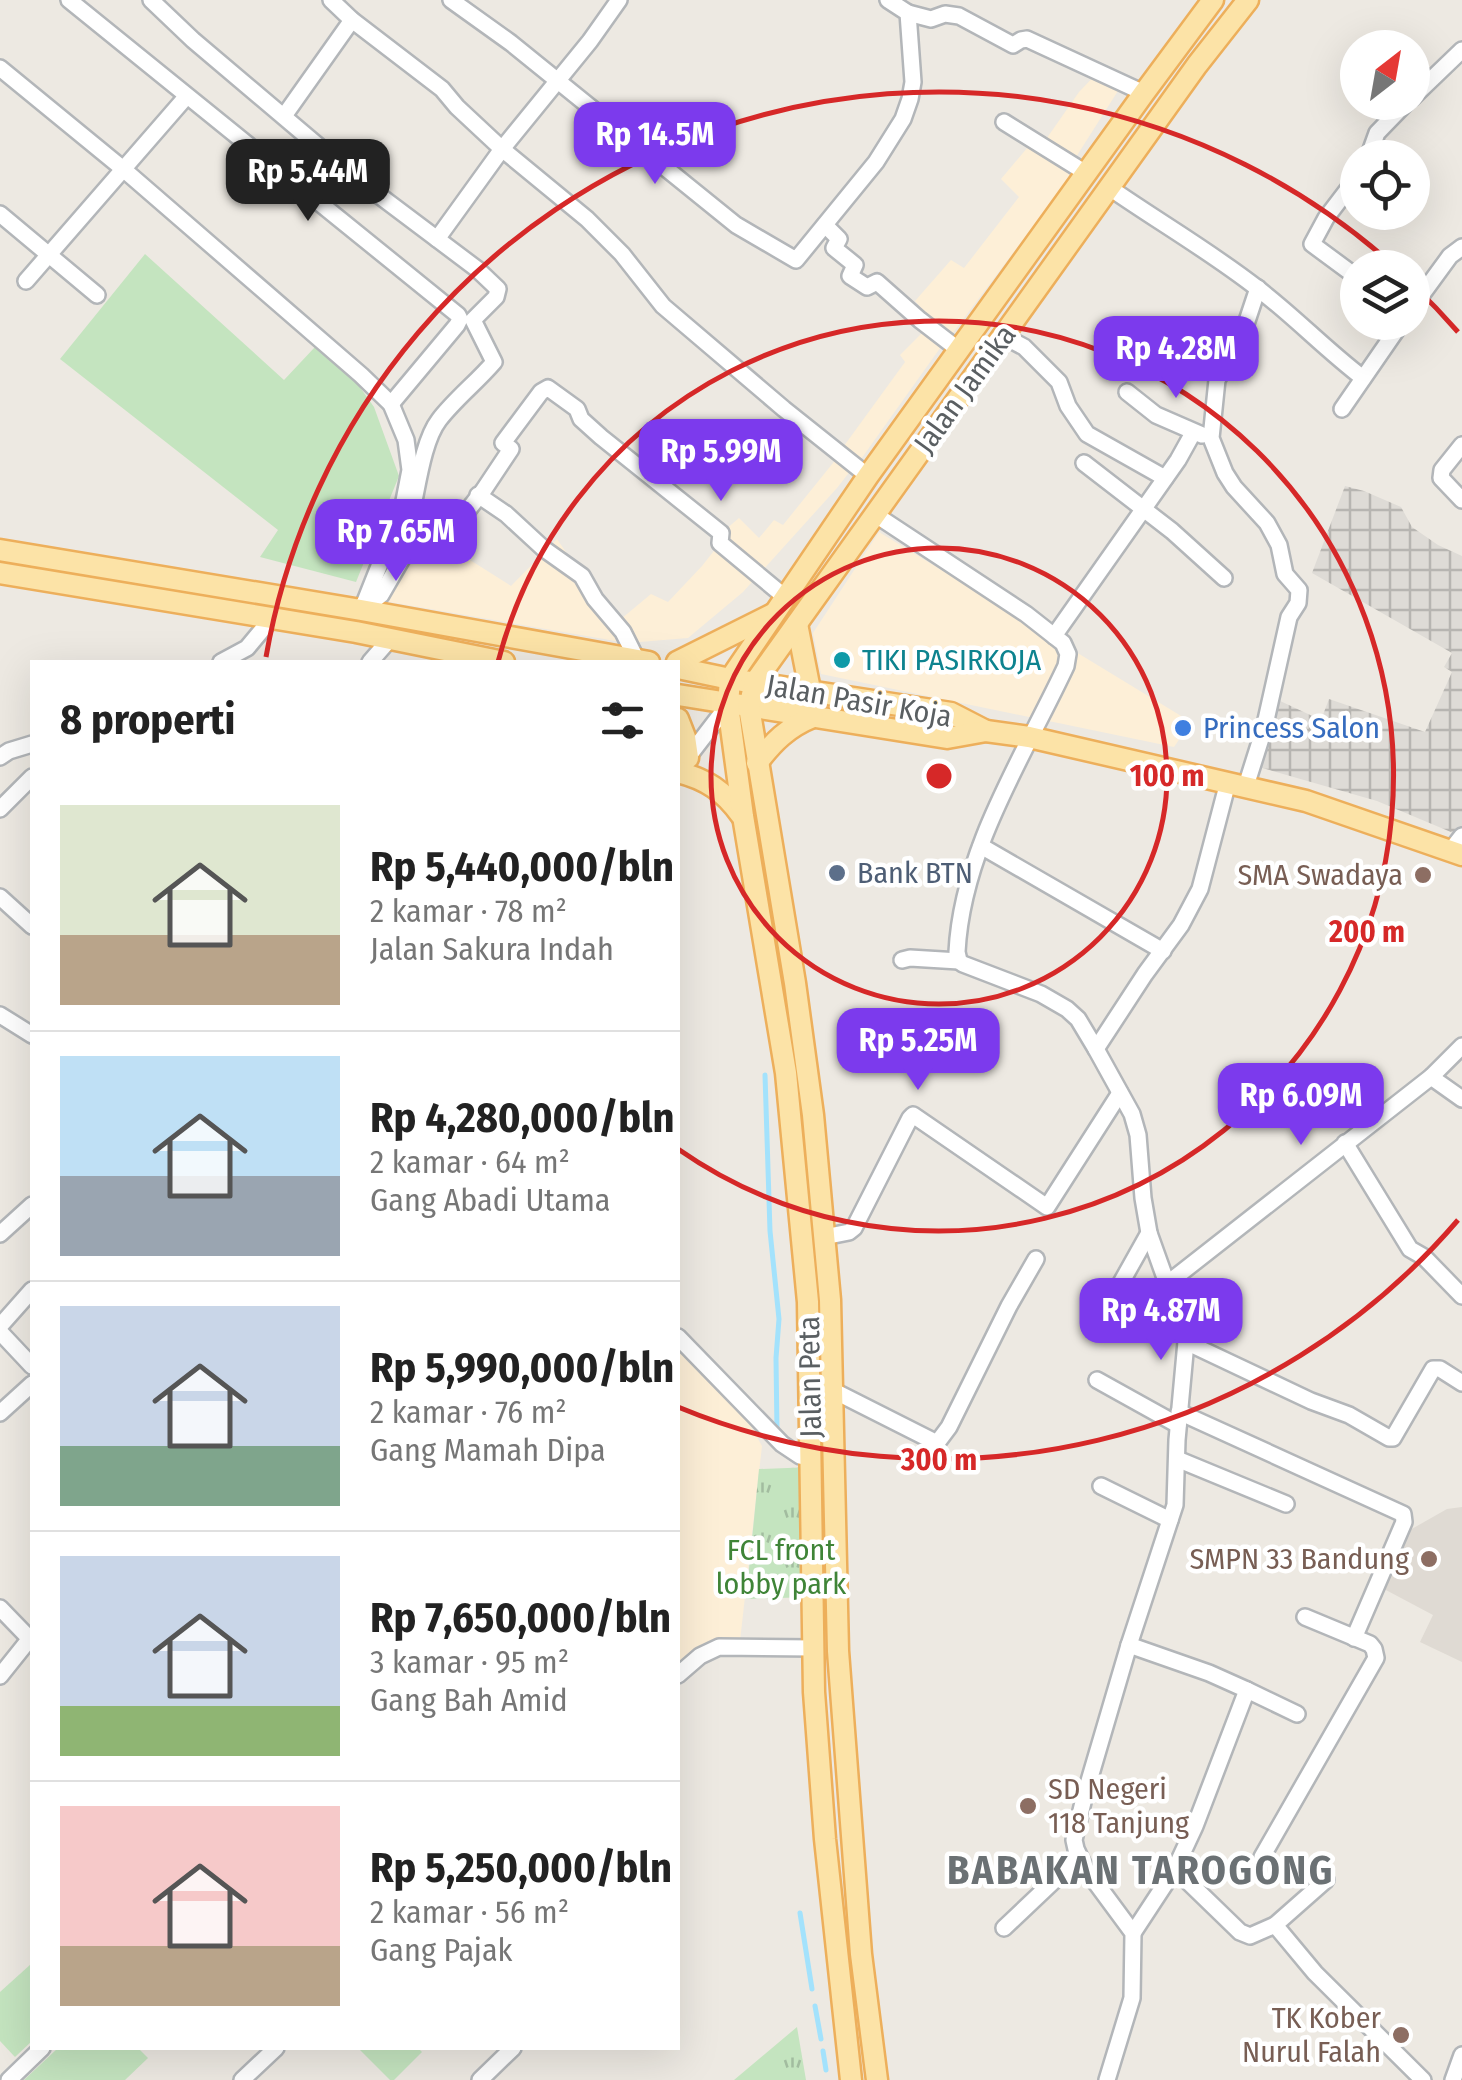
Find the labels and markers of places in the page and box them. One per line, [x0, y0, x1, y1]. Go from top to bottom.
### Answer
pin: Rp 14.5M [552, 102, 758, 187]
pin: Rp 5.44M [205, 139, 411, 224]
pin: Rp 4.28M [1073, 316, 1279, 401]
pin: Rp 5.99M [618, 419, 824, 504]
pin: Rp 7.65M [293, 499, 499, 584]
place label: TIKI PASIRKOJA [862, 642, 1041, 678]
marker: TIKI PASIRKOJA [831, 649, 853, 671]
place label: Princess Salon [1203, 710, 1380, 746]
marker: Princess Salon [1172, 717, 1194, 739]
centre of rings [921, 758, 957, 794]
place label: Bank BTN [857, 855, 973, 891]
place label: SMA Swadaya [1237, 857, 1403, 893]
marker: Bank BTN [826, 862, 848, 884]
marker: SMA Swadaya [1412, 864, 1434, 886]
pin: Rp 5.25M [815, 1008, 1021, 1093]
pin: Rp 6.09M [1198, 1063, 1404, 1148]
pin: Rp 4.87M [1058, 1278, 1264, 1363]
place label: SMPN 33 Bandung [1189, 1541, 1410, 1577]
marker: SMPN 33 Bandung [1418, 1548, 1440, 1570]
place label: SD Negeri 118 Tanjung [1048, 1771, 1190, 1841]
marker: SD Negeri 118 Tanjung [1017, 1795, 1039, 1817]
place label: TK Kober Nurul Falah [1242, 2000, 1382, 2070]
marker: TK Kober Nurul Falah [1390, 2024, 1412, 2046]

